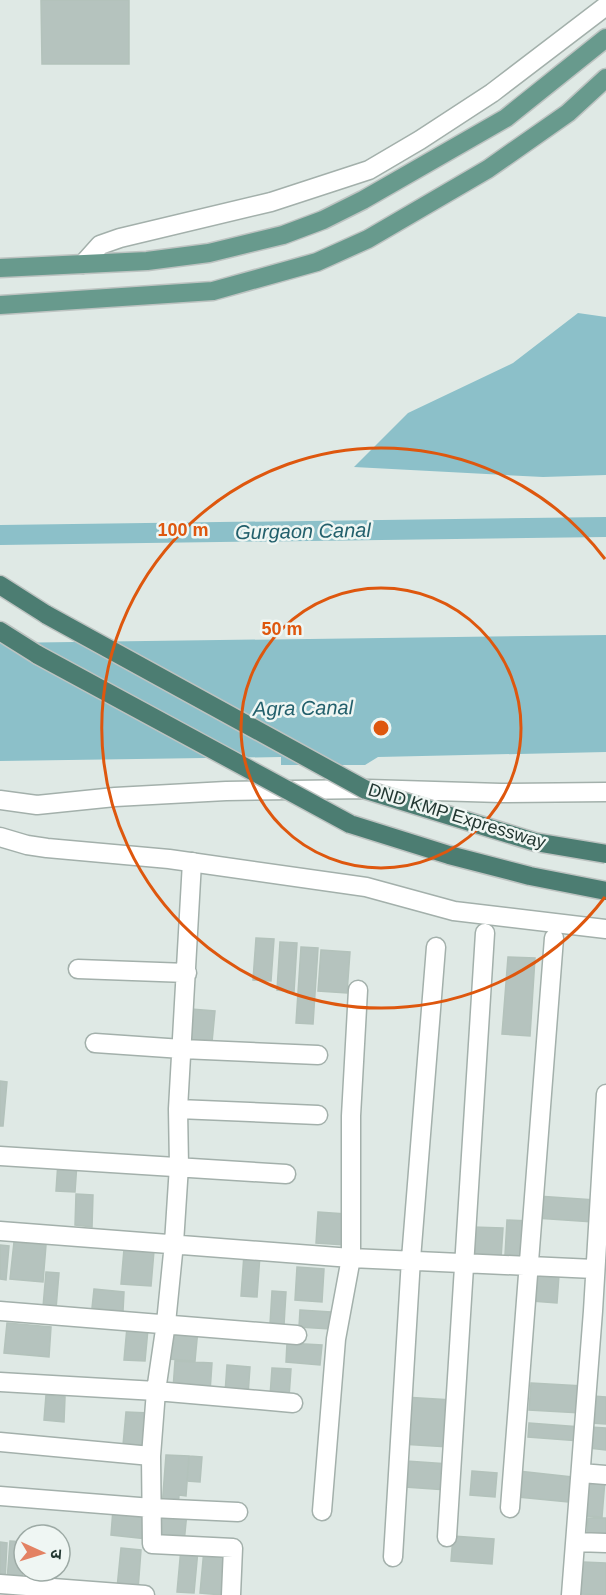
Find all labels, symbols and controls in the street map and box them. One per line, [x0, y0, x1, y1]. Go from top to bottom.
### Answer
water label: Gurgaon Canal [235, 519, 372, 543]
text: 100 m [157, 520, 209, 540]
text: 50 m [261, 619, 303, 639]
water label: Agra Canal [252, 696, 354, 720]
centre of rings [371, 718, 391, 738]
street label: DND KMP Expressway [366, 779, 548, 853]
north arrow [12, 1523, 72, 1583]
text: उ [48, 1549, 65, 1560]

